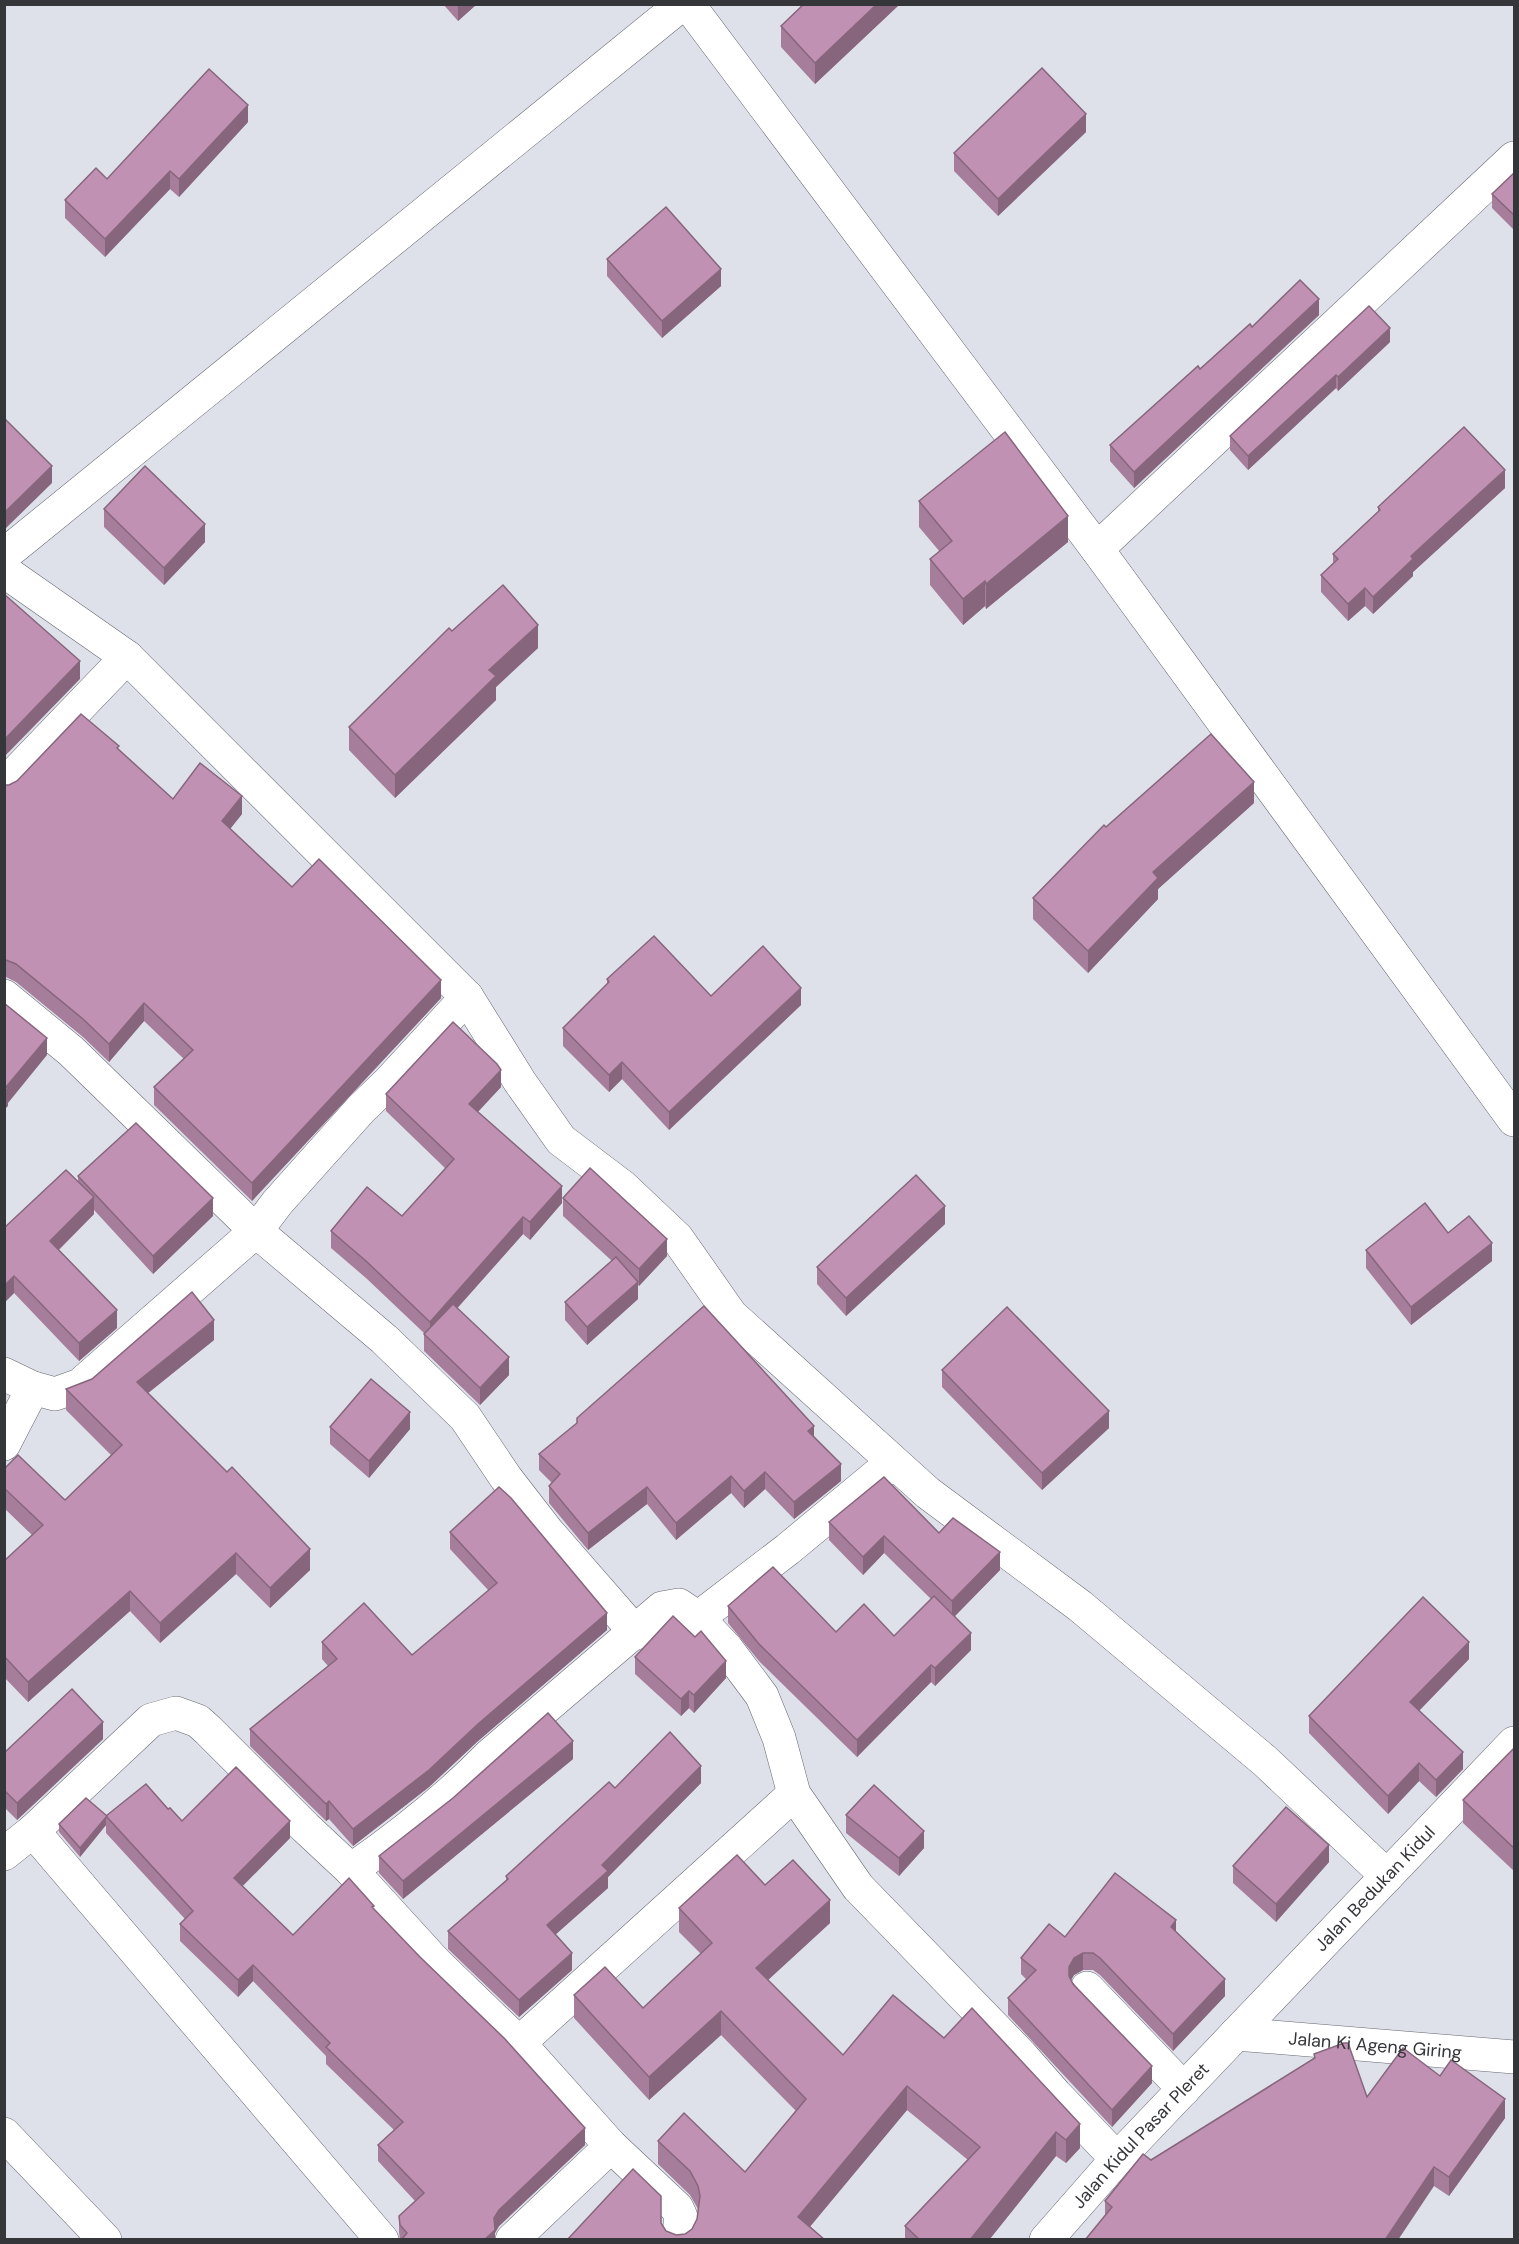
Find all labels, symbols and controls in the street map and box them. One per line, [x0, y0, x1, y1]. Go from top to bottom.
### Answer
street label: Jalan Bedukan Kidul [1309, 1821, 1440, 1957]
street label: Jalan Ki Ageng Giring [1288, 2026, 1463, 2065]
street label: Jalan Kidul Pasar Pleret [1067, 2057, 1215, 2214]

